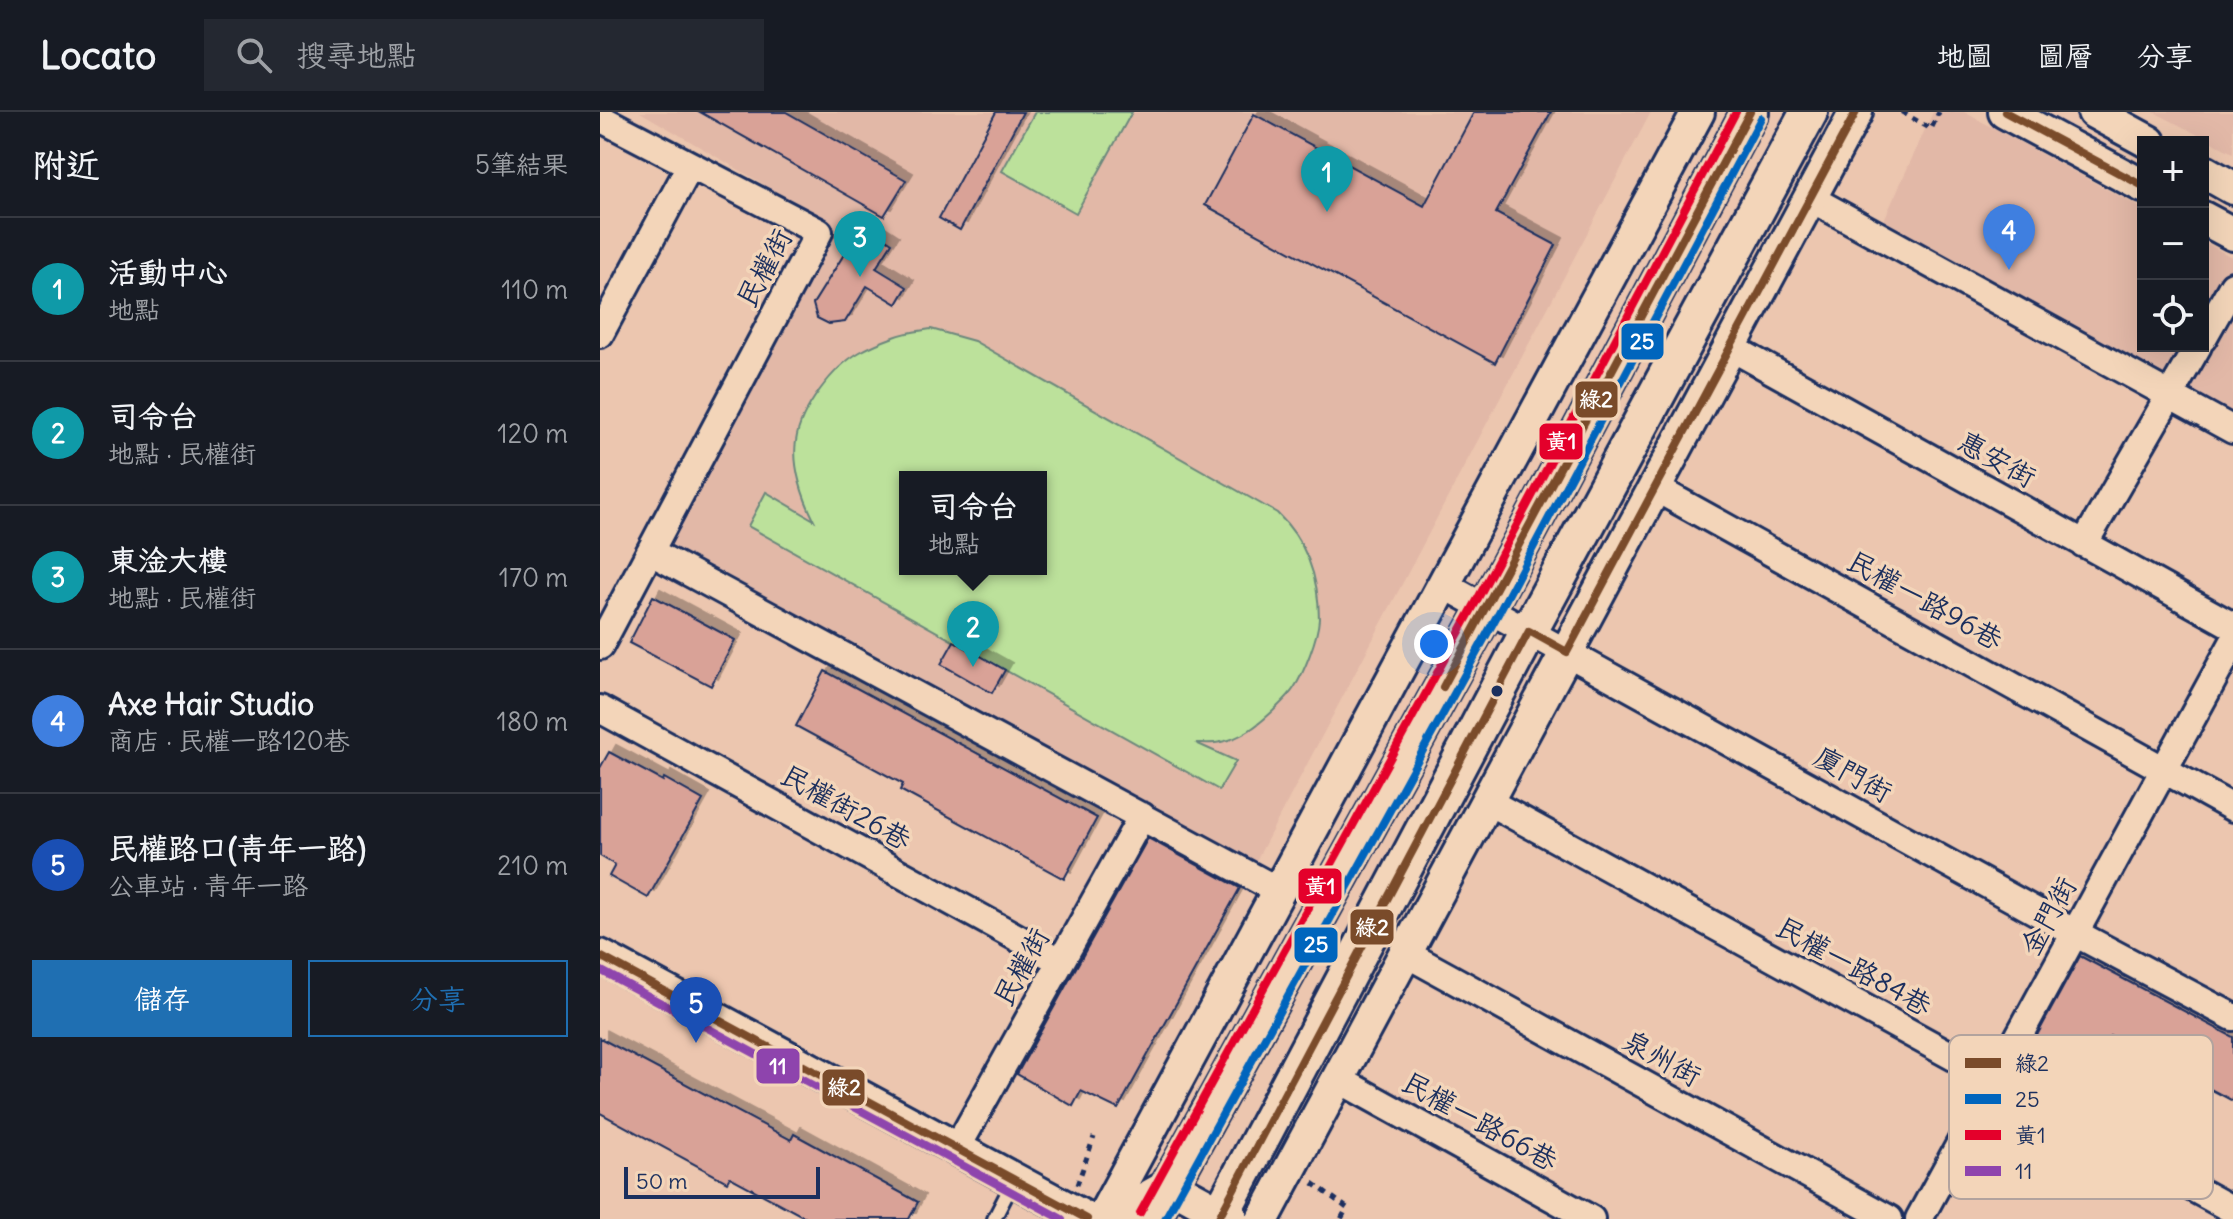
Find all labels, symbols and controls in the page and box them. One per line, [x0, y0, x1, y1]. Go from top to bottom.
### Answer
search box [204, 19, 764, 91]
text: Locato [40, 32, 156, 79]
icon: search [232, 33, 276, 77]
text: 搜尋地點 [296, 36, 416, 74]
text: 地圖 [1937, 38, 1993, 74]
text: 圖層 [2037, 38, 2093, 74]
text: 分享 [2137, 38, 2193, 74]
map controls [2137, 136, 2209, 352]
button: + [2137, 136, 2209, 208]
text: 附近 [32, 143, 100, 186]
pin: 1 [1301, 146, 1353, 212]
text: 5筆結果 [475, 148, 568, 181]
pin: 4 [1983, 204, 2035, 270]
button: − [2137, 208, 2209, 280]
pin: 3 [834, 211, 886, 277]
street label: 民權街 [728, 222, 800, 314]
text: 活動中心 [108, 253, 228, 291]
text: 1 [53, 273, 63, 306]
text: 110 m [501, 273, 568, 306]
button: locate [2137, 280, 2209, 352]
text: 地點 [108, 293, 160, 326]
line badge: 25 [1620, 322, 1665, 361]
text: 25 [1630, 327, 1654, 355]
line badge: 綠2 [1574, 380, 1619, 419]
text: 綠2 [1579, 385, 1613, 413]
text: 司令台 [108, 397, 198, 435]
text: 2 [51, 417, 65, 450]
text: 120 m [497, 417, 568, 450]
line badge: 黃1 [1538, 422, 1584, 461]
street label: 惠安街 [1952, 423, 2042, 495]
text: 黃1 [1546, 427, 1576, 455]
text: 地點 · 民權街 [108, 437, 256, 470]
popup [899, 471, 1047, 575]
text: 司令台 [928, 487, 1018, 525]
text: 地點 [928, 527, 980, 560]
text: 東淦大樓 [108, 541, 228, 579]
street label: 民權一路96巷 [1841, 542, 2010, 658]
text: 3 [51, 561, 65, 594]
text: 170 m [499, 561, 568, 594]
text: 地點 · 民權街 [108, 581, 256, 614]
pin: 2 [947, 601, 999, 667]
your location [1414, 624, 1454, 664]
unlabelled marker [1489, 683, 1505, 699]
text: Axe Hair Studio [108, 685, 314, 723]
text: 4 [50, 705, 66, 738]
text: 180 m [497, 705, 568, 738]
text: 商店 · 民權一路120巷 [108, 724, 350, 757]
street label: 廈門街 [1808, 738, 1898, 810]
street label: 民權街26巷 [775, 756, 918, 858]
text: 民權路口(青年一路) [108, 829, 366, 867]
text: 5 [51, 849, 65, 882]
text: 210 m [497, 849, 568, 882]
line badge: 黃1 [1297, 867, 1343, 905]
text: 公車站 · 青年一路 [108, 869, 308, 902]
street label: 金門街 [2012, 871, 2084, 961]
text: 黃1 [1305, 872, 1335, 900]
line badge: 綠2 [1349, 908, 1395, 946]
street label: 民權一路84巷 [1770, 908, 1939, 1024]
text: 綠2 [1355, 913, 1389, 941]
street label: 民權街 [985, 922, 1057, 1012]
line badge: 25 [1293, 926, 1339, 964]
text: 25 [1304, 930, 1328, 958]
button: 儲存 [32, 960, 292, 1037]
button: 分享 [308, 960, 568, 1037]
pin: 5 [670, 977, 722, 1043]
street label: 泉州街 [1617, 1022, 1707, 1094]
legend [1949, 1035, 2213, 1199]
line badge: 11 [755, 1047, 801, 1085]
text: 綠2 [2015, 1049, 2049, 1077]
text: 11 [769, 1052, 787, 1080]
street label: 民權一路66巷 [1396, 1063, 1565, 1179]
line badge: 綠2 [821, 1068, 866, 1107]
text: 綠2 [827, 1073, 861, 1101]
text: 25 [2015, 1085, 2040, 1113]
text: 黃1 [2015, 1121, 2046, 1149]
text: 11 [2015, 1157, 2032, 1185]
scale bar [624, 1163, 820, 1199]
text: 50 m [636, 1167, 688, 1195]

